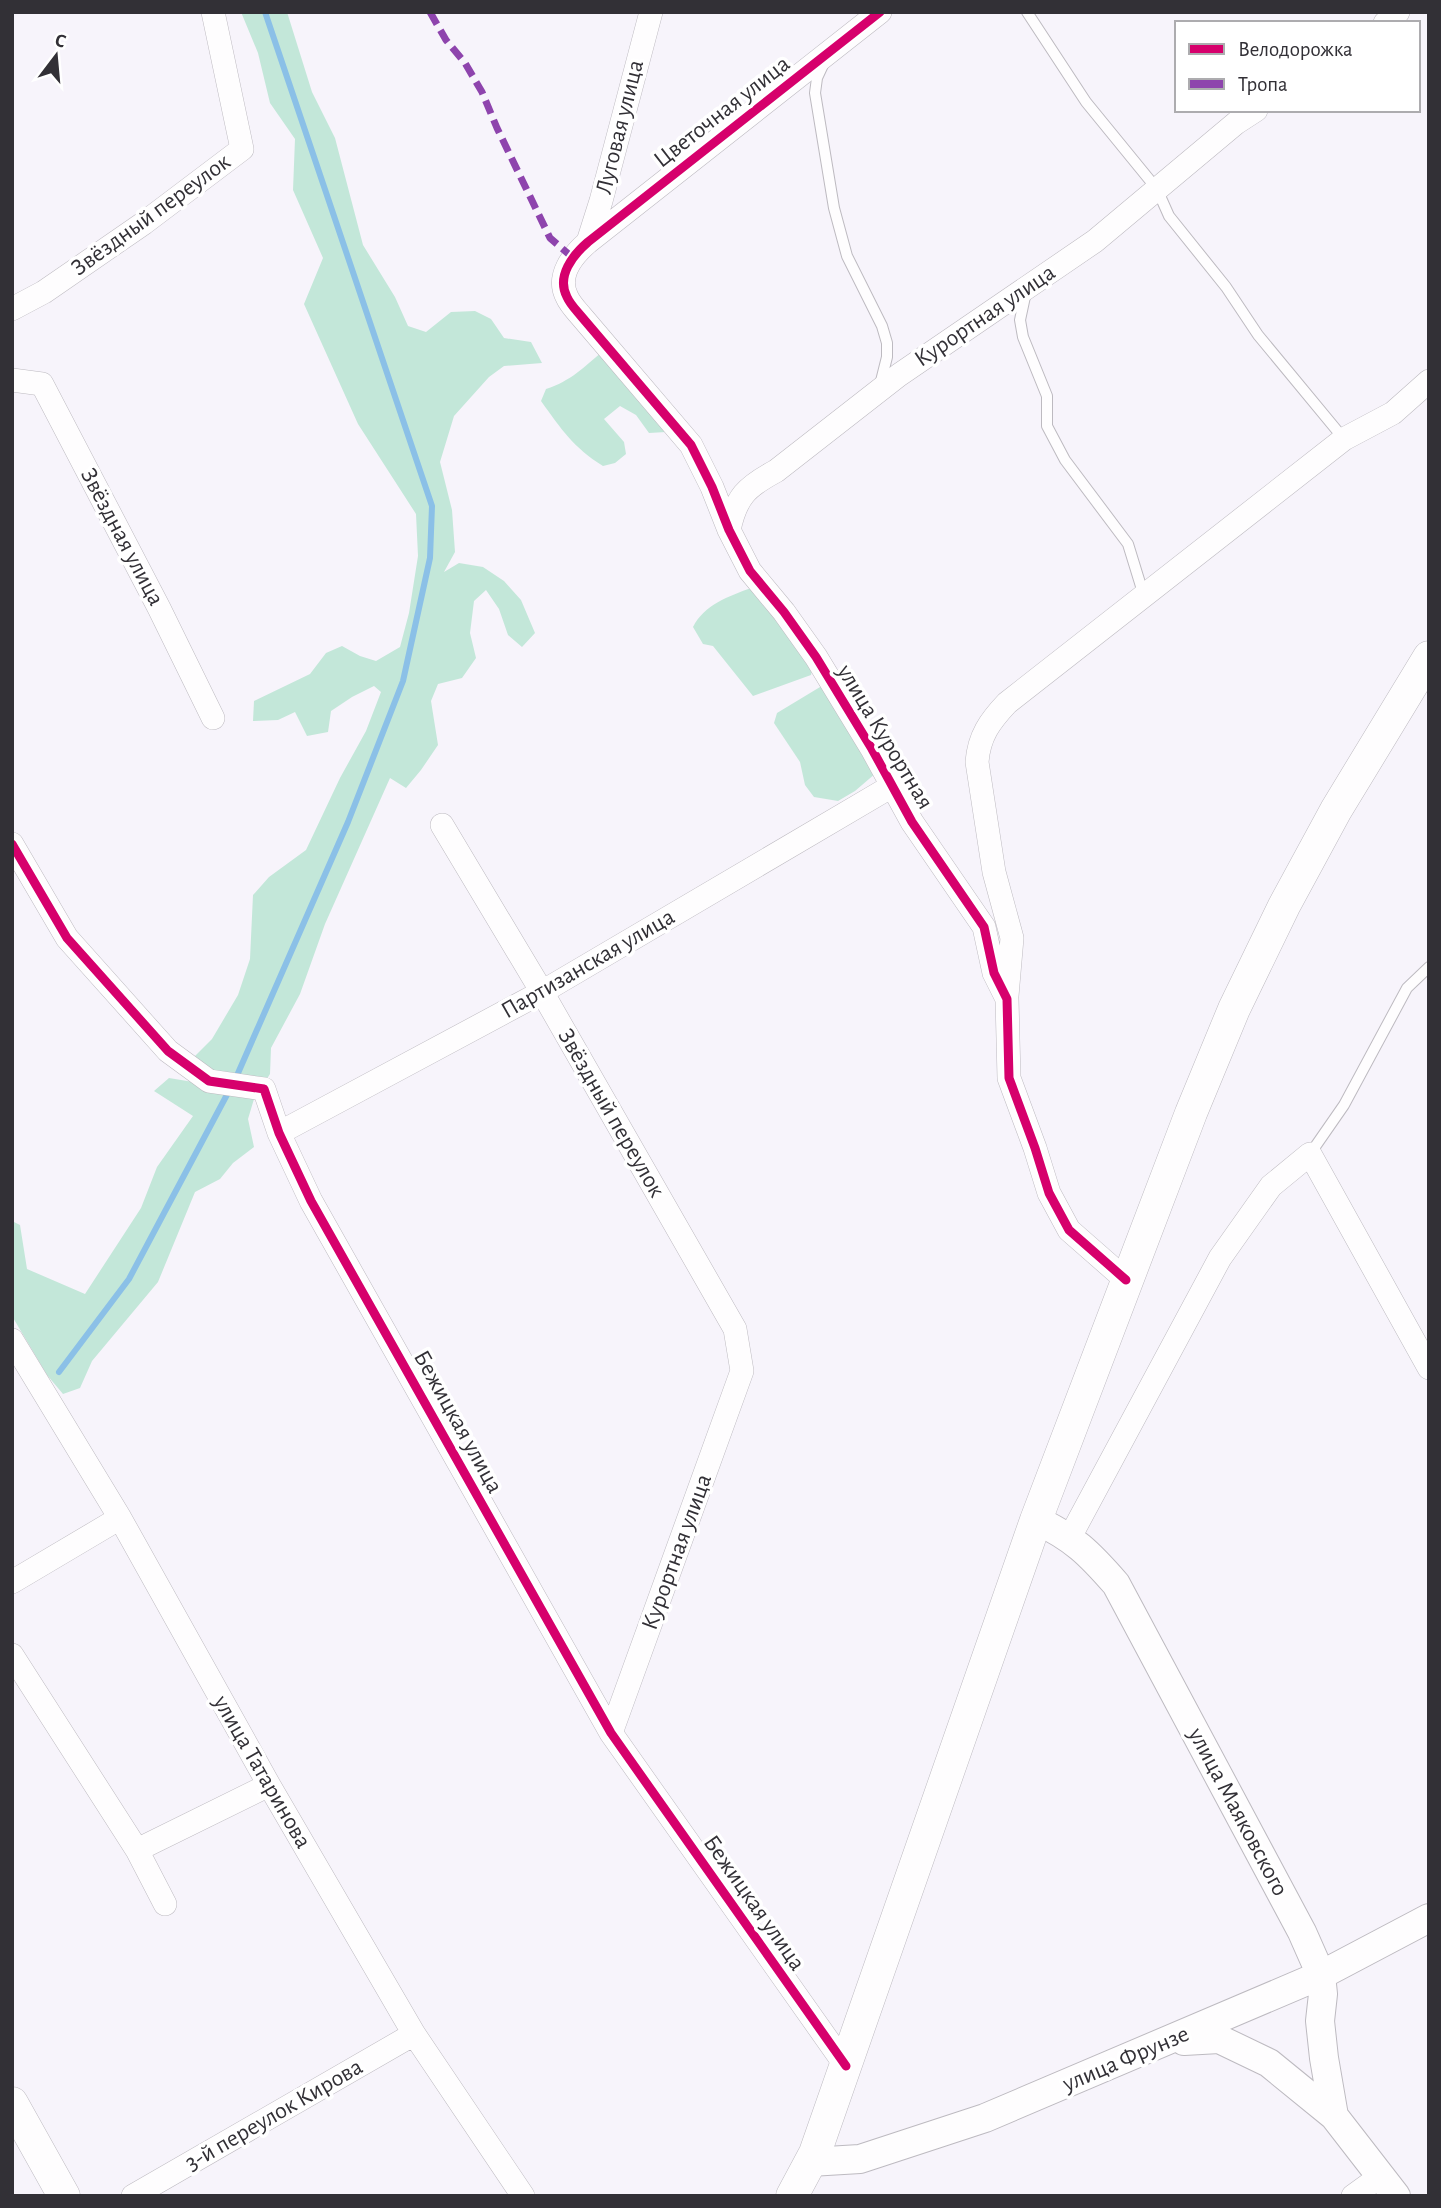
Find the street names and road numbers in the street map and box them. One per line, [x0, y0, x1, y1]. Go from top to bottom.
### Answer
street label: Цветочная улица [649, 52, 795, 172]
street label: Луговая улица [592, 58, 648, 196]
street label: Звёздный переулок [67, 150, 235, 280]
street label: Курортная улица [910, 260, 1060, 372]
street label: Звёздная улица [76, 464, 168, 610]
street label: улица Курортная [832, 660, 937, 813]
street label: Партизанская улица [497, 905, 679, 1023]
street label: Звёздный переулок [553, 1025, 669, 1201]
street label: Бежицкая улица [409, 1347, 507, 1497]
street label: Курортная улица [638, 1471, 716, 1633]
street label: улица Татаринова [208, 1691, 315, 1852]
street label: улица Маяковского [1183, 1723, 1292, 1900]
street label: Бежицкая улица [699, 1831, 809, 1975]
street label: улица Фрунзе [1058, 2022, 1193, 2097]
street label: 3-й переулок Кирова [181, 2055, 367, 2175]

